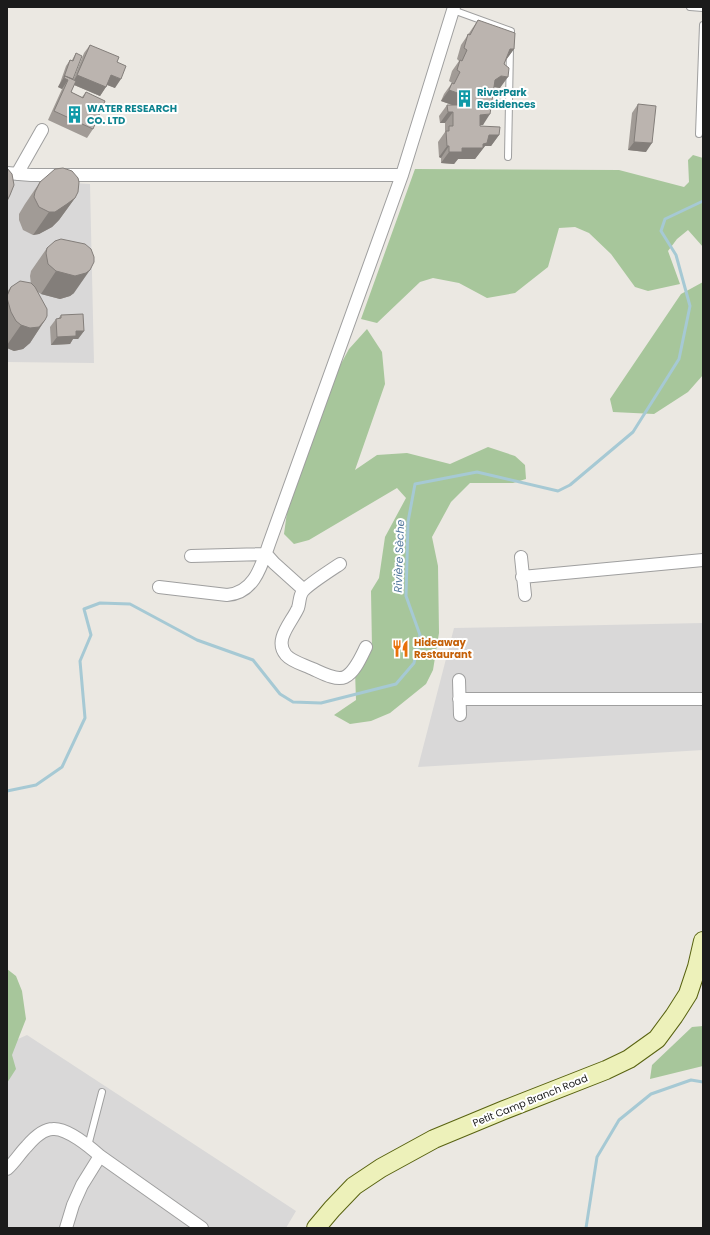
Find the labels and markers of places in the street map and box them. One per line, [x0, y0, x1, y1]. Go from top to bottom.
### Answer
place label: RiverPark Residences [477, 85, 536, 112]
building icon: RiverPark Residences [454, 88, 474, 108]
place label: WATER RESEARCH CO. LTD [87, 101, 177, 128]
building icon: WATER RESEARCH CO. LTD [64, 104, 84, 124]
place label: Hideaway Restaurant [414, 635, 472, 662]
restaurant icon: Hideaway Restaurant [391, 638, 411, 658]

